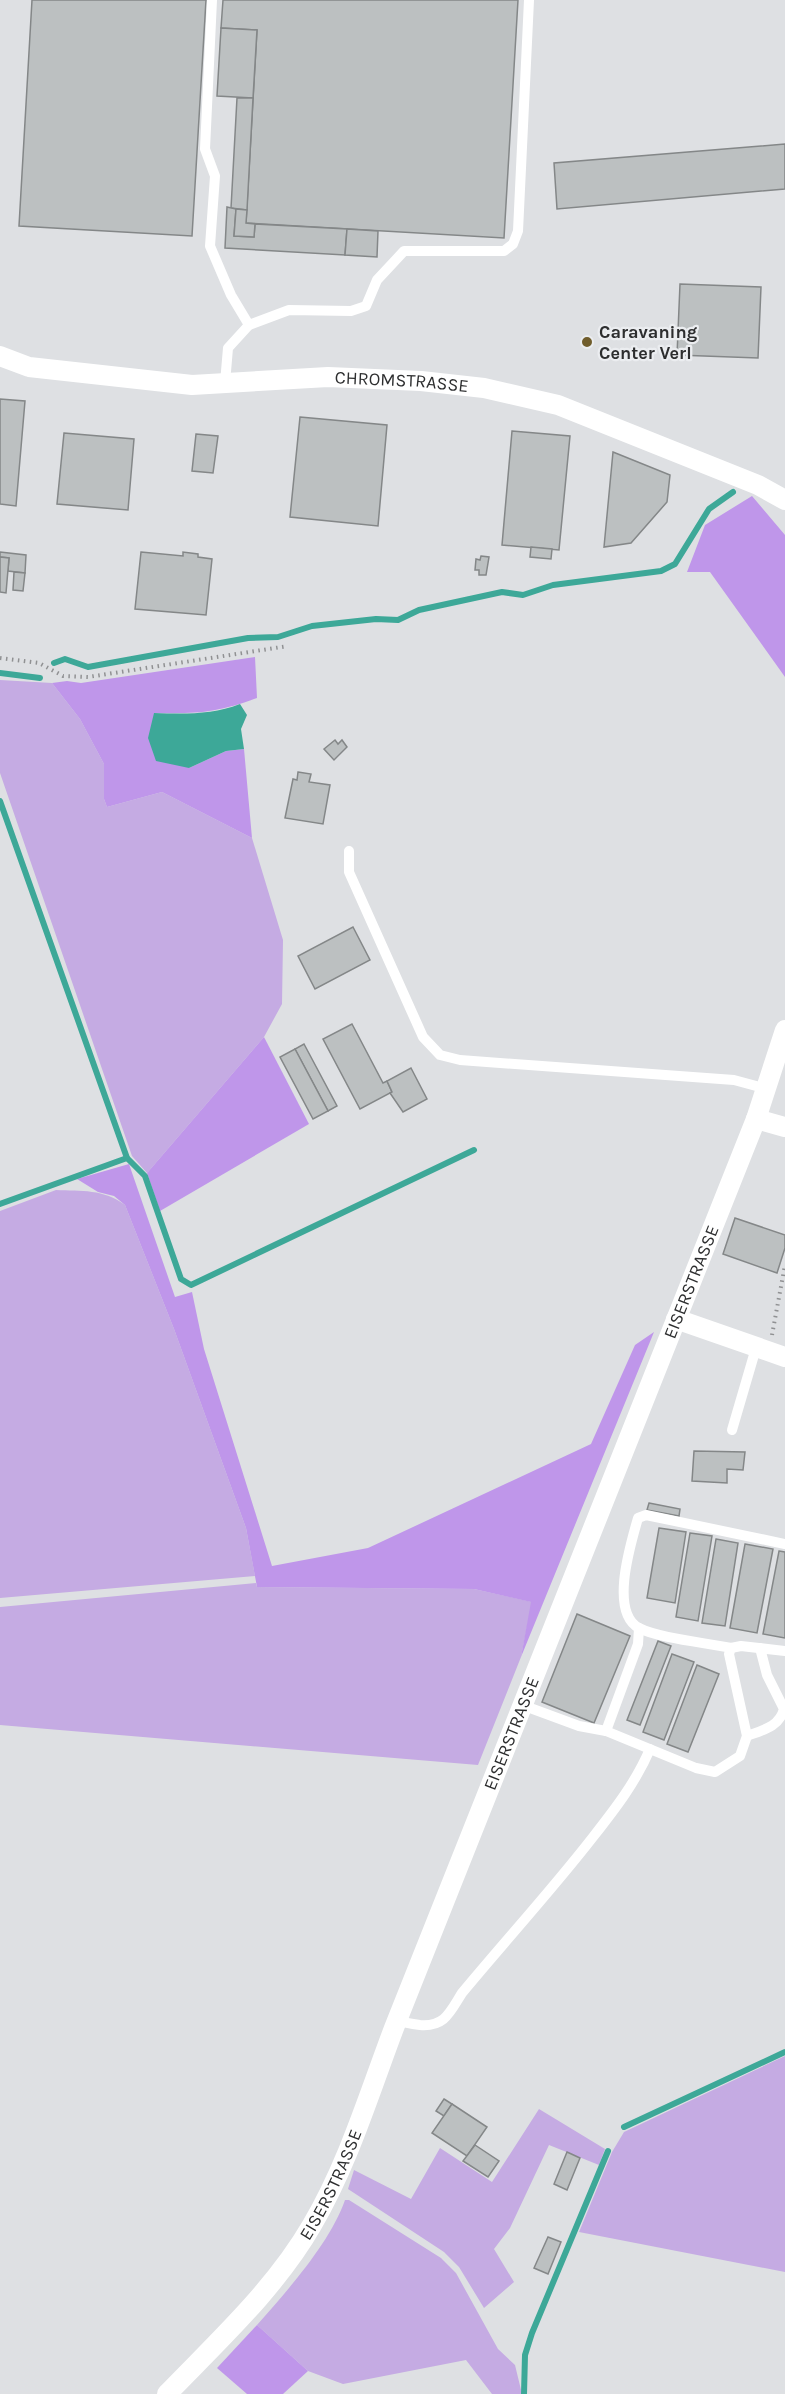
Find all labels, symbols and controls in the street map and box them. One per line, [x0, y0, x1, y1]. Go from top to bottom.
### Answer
place label: Caravaning Center Verl [599, 321, 698, 364]
marker: Caravaning Center Verl [580, 335, 594, 349]
street label: CHROMSTRASSE [334, 366, 470, 397]
street label: EISERSTRASSE [659, 1222, 724, 1342]
street label: EISERSTRASSE [479, 1673, 544, 1793]
street label: EISERSTRASSE [295, 2126, 367, 2244]

